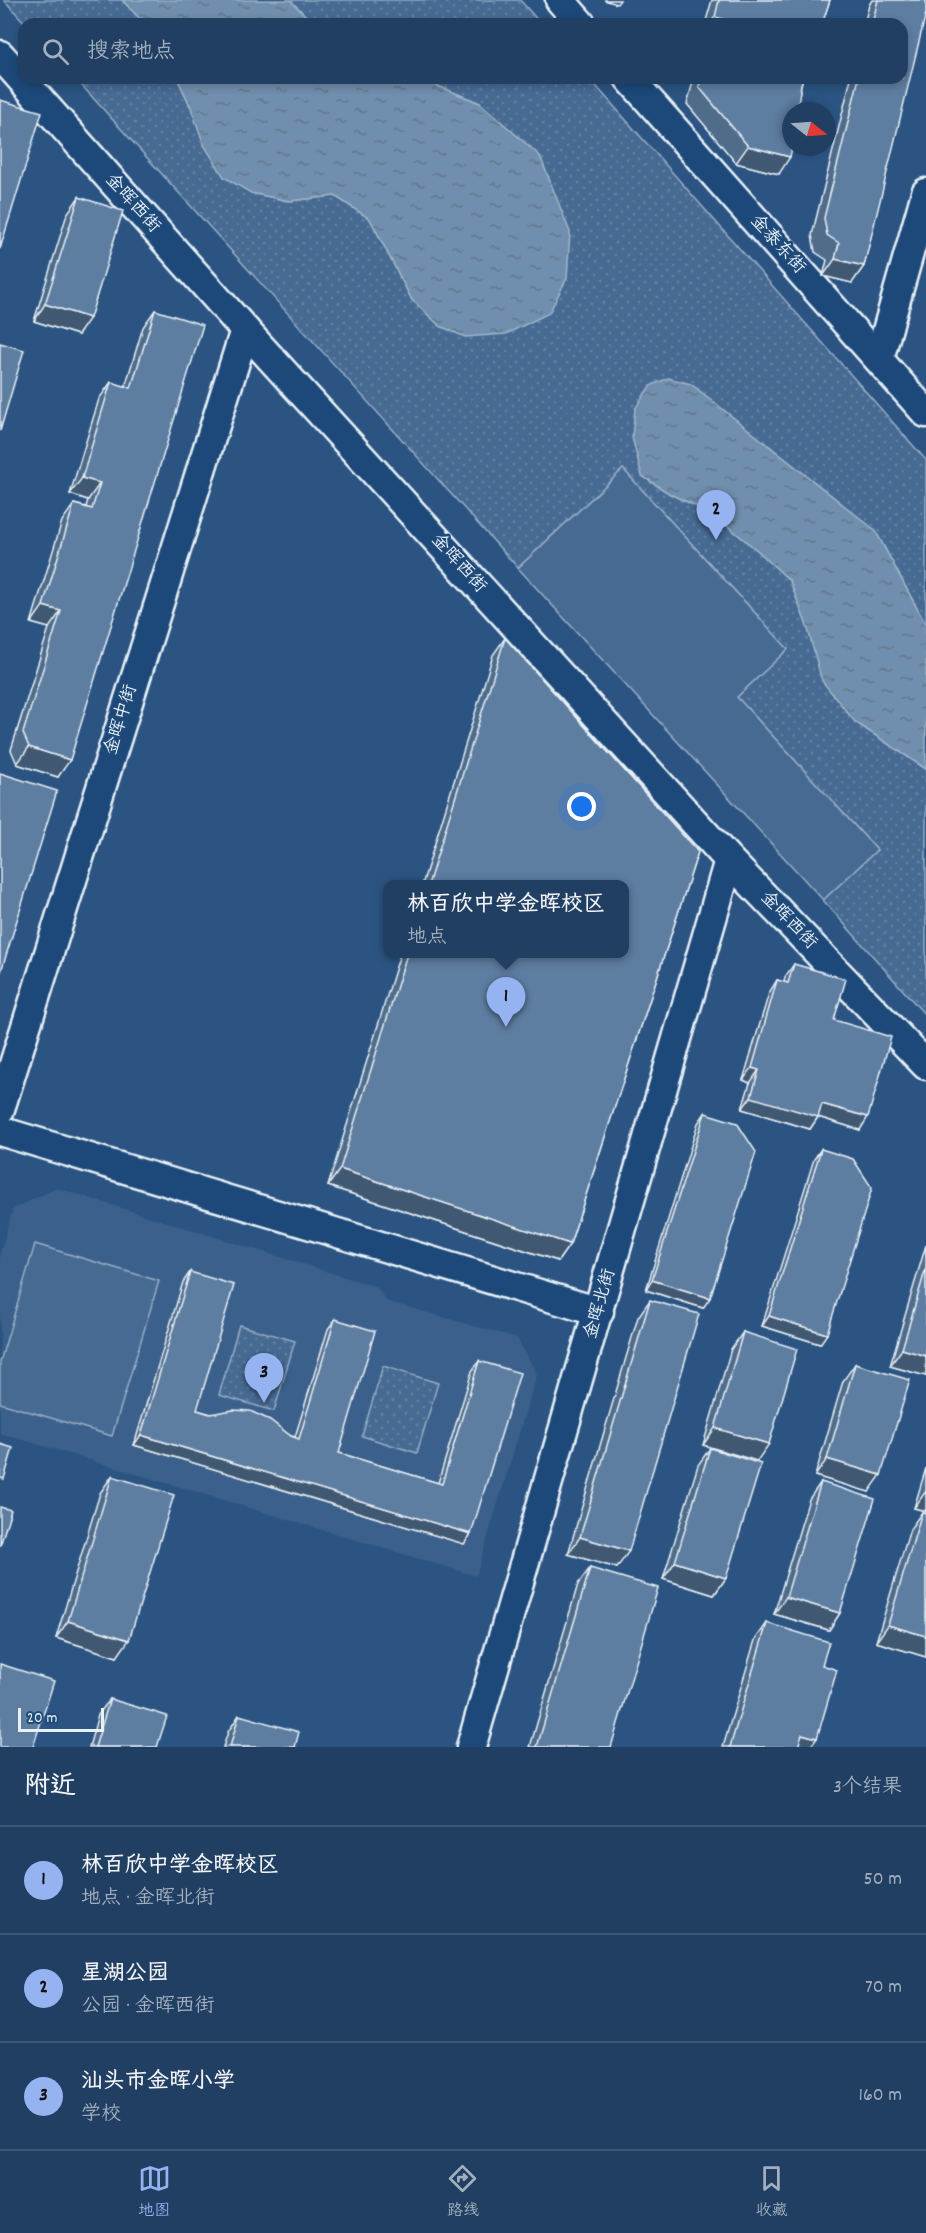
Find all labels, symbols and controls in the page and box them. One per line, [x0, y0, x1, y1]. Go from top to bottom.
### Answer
search box [18, 18, 908, 84]
icon: search [39, 35, 72, 68]
text: 搜索地点 [87, 37, 175, 68]
north arrow [782, 102, 836, 156]
street label: 金晖西街 [99, 169, 165, 239]
street label: 金泰东街 [744, 210, 810, 280]
pin: 2 [696, 490, 736, 540]
street label: 金晖西街 [425, 529, 491, 599]
street label: 金晖中街 [100, 682, 144, 758]
your location [567, 792, 596, 821]
popup [383, 880, 629, 958]
street label: 金晖西街 [754, 886, 822, 956]
text: 林百欣中学金晖校区 [407, 890, 605, 921]
text: 地点 [407, 924, 447, 952]
pin: 1 [486, 978, 526, 1027]
street label: 金晖北街 [579, 1266, 623, 1342]
pin: 3 [244, 1354, 284, 1403]
scale bar [18, 1705, 104, 1732]
text: 20 m [27, 1707, 57, 1730]
text: 附近 [24, 1769, 76, 1806]
text: 3个结果 [833, 1774, 902, 1802]
text: 林百欣中学金晖校区 [81, 1851, 279, 1882]
text: 1 [41, 1866, 46, 1894]
text: 50 m [864, 1866, 902, 1894]
text: 地点 · 金晖北街 [81, 1885, 215, 1913]
text: 星湖公园 [81, 1959, 169, 1990]
text: 2 [39, 1974, 48, 2002]
text: 70 m [865, 1974, 902, 2002]
text: 公园 · 金晖西街 [81, 1993, 215, 2021]
text: 汕头市金晖小学 [81, 2067, 235, 2098]
text: 3 [39, 2082, 48, 2110]
text: 160 m [859, 2082, 902, 2110]
text: 学校 [81, 2101, 121, 2129]
tab: 地图 [138, 2162, 171, 2223]
tab: 路线 [446, 2162, 479, 2223]
tab: 收藏 [755, 2162, 788, 2223]

